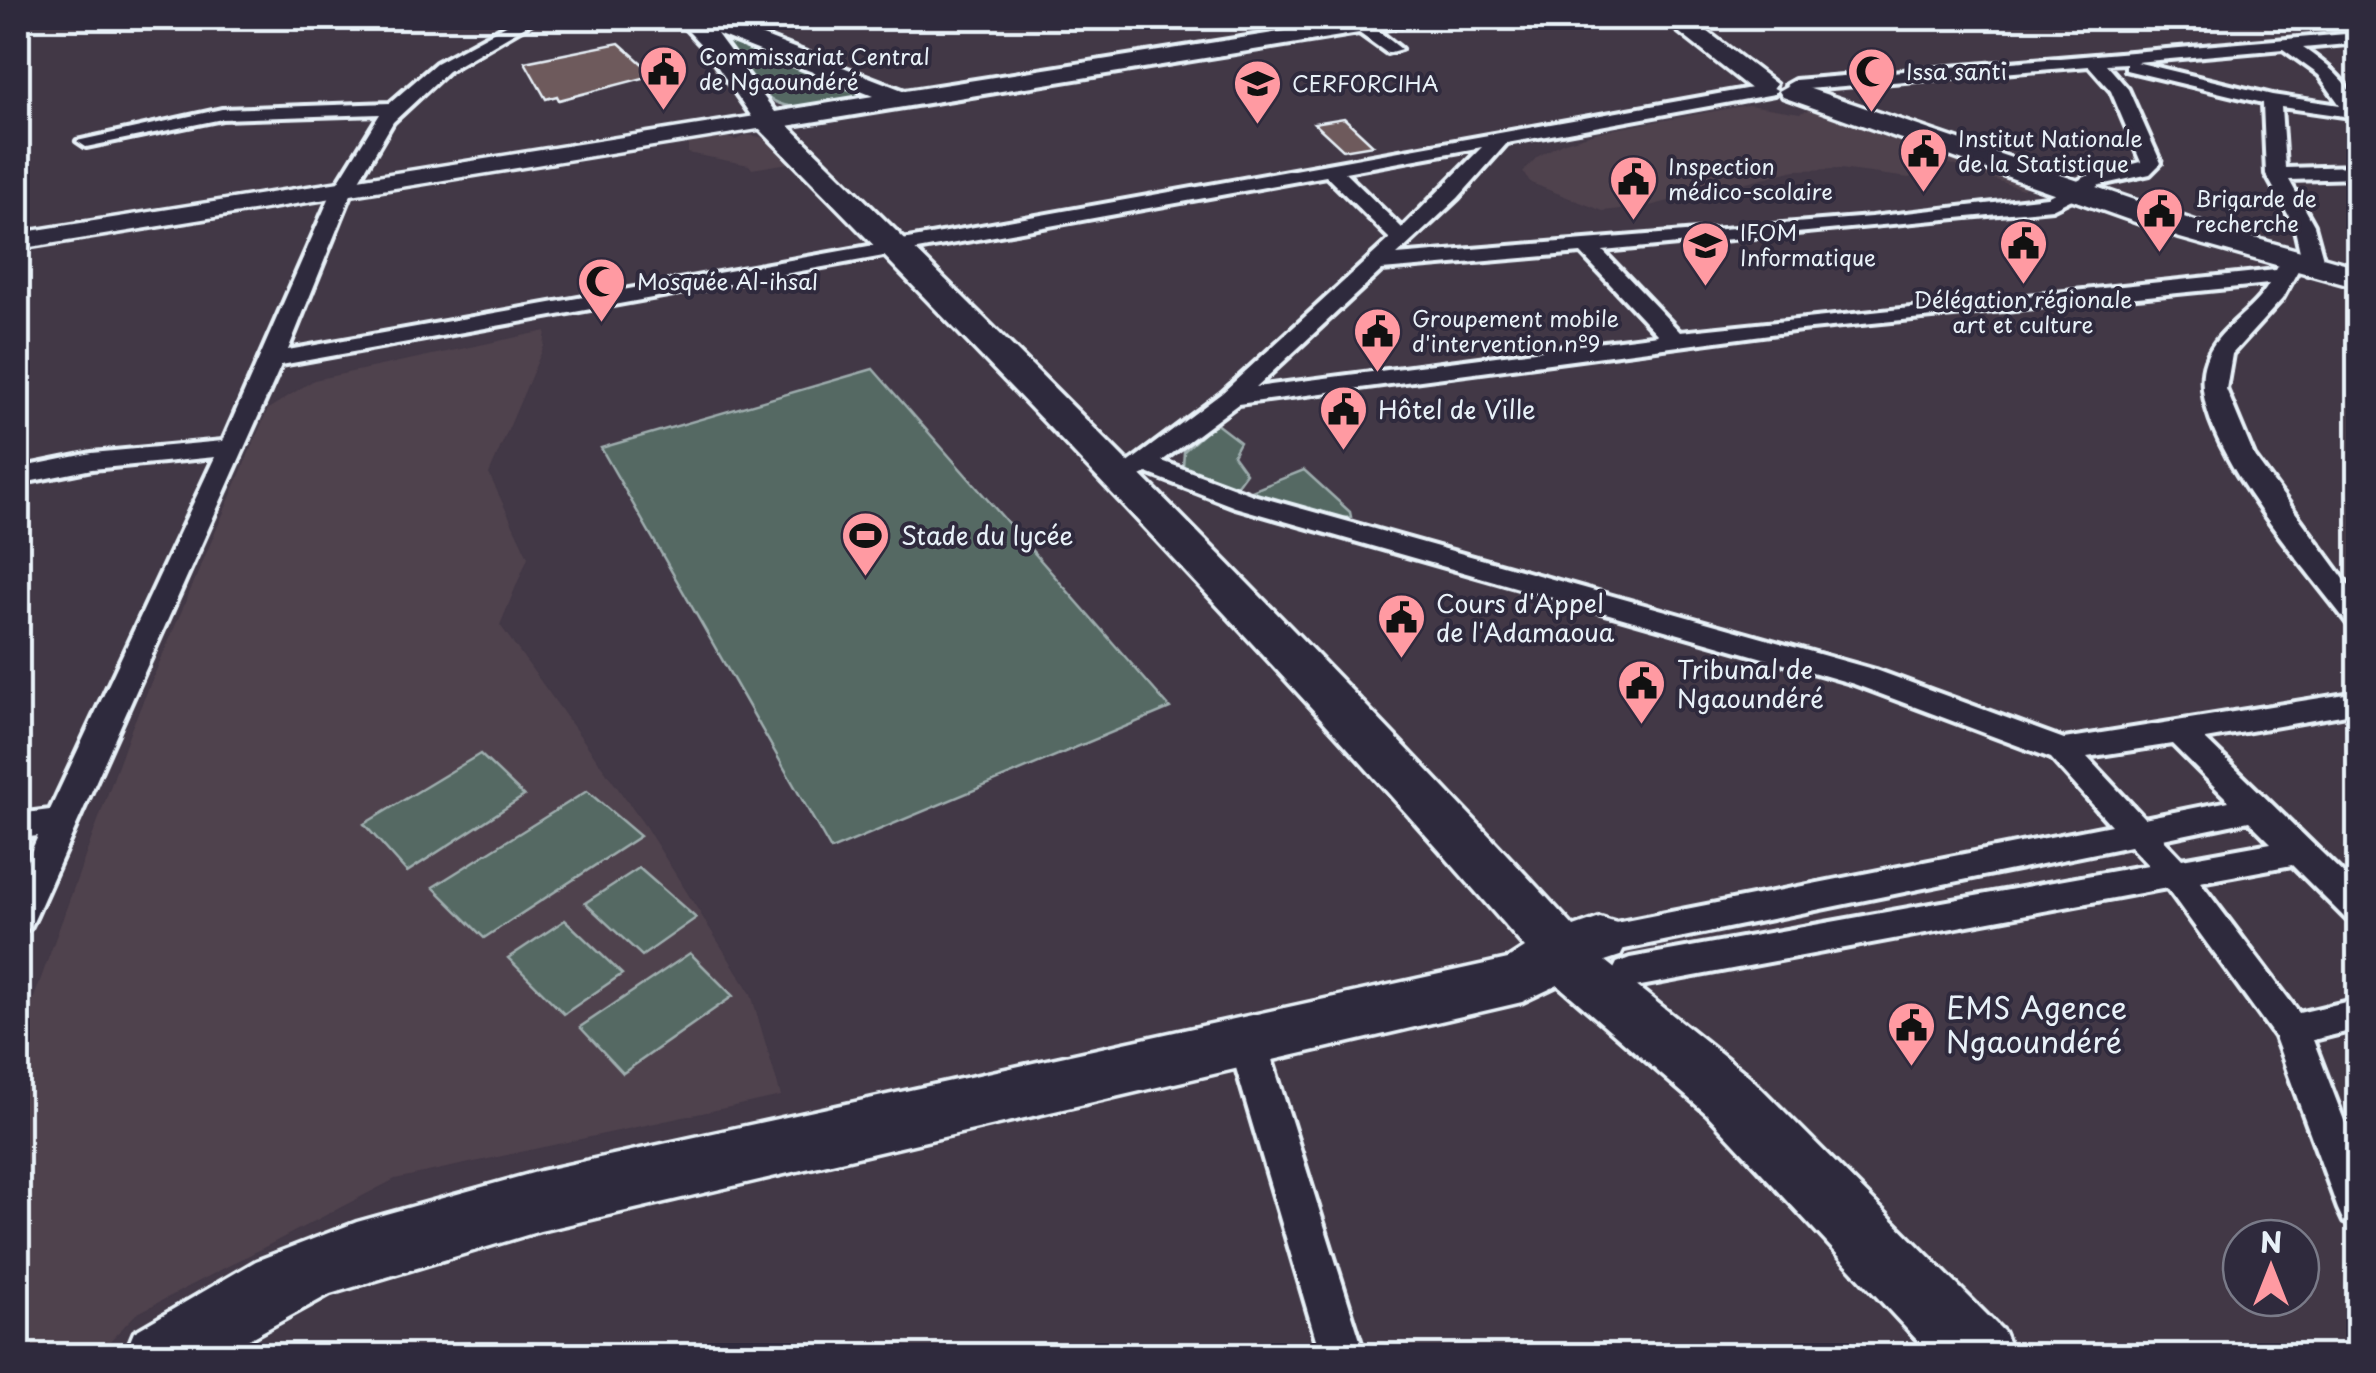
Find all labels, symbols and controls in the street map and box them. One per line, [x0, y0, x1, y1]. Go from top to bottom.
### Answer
place label: Commissariat Central de Ngaoundéré [699, 39, 930, 97]
public building icon: Commissariat Central de Ngaoundéré [638, 44, 690, 112]
mosque icon: Issa santi [1845, 46, 1897, 114]
place label: Issa santi [1906, 54, 2007, 87]
school or university icon: CERFORCIHA [1231, 58, 1283, 126]
place label: CERFORCIHA [1292, 66, 1439, 99]
place label: Institut Nationale de la Statistique [1958, 121, 2143, 179]
public building icon: Institut Nationale de la Statistique [1897, 126, 1949, 194]
place label: Inspection médico-scolaire [1668, 149, 1833, 207]
public building icon: Inspection médico-scolaire [1607, 154, 1659, 222]
place label: Brigarde de recherche [2195, 181, 2317, 239]
public building icon: Brigarde de recherche [2134, 186, 2186, 254]
place label: IFOM Informatique [1740, 215, 1876, 273]
public building icon: Délégation régionale art et culture [1997, 218, 2049, 286]
school or university icon: IFOM Informatique [1679, 220, 1731, 288]
mosque icon: Mosquée Al-ihsaI [576, 256, 628, 324]
place label: Mosquée Al-ihsaI [637, 264, 819, 297]
place label: Délégation régionale art et culture [1913, 282, 2133, 340]
place label: Groupement mobile d'intervention n°9 [1412, 301, 1619, 359]
public building icon: Groupement mobile d'intervention n°9 [1351, 306, 1403, 374]
public building icon: Hôtel de Ville [1317, 384, 1369, 452]
place label: Hôtel de Ville [1378, 390, 1536, 428]
sports icon: Stade du lycée [840, 510, 892, 578]
place label: Stade du lycée [901, 516, 1074, 554]
place label: Cours d'Appel de l'Adamaoua [1436, 584, 1615, 651]
public building icon: Cours d'Appel de l'Adamaoua [1375, 592, 1427, 660]
place label: Tribunal de Ngaoundéré [1677, 650, 1824, 717]
public building icon: Tribunal de Ngaoundéré [1616, 658, 1668, 726]
place label: EMS Agence Ngaoundéré [1946, 984, 2127, 1063]
public building icon: EMS Agence Ngaoundéré [1885, 1000, 1937, 1068]
north arrow [2221, 1218, 2321, 1318]
text: N [2260, 1220, 2282, 1263]

